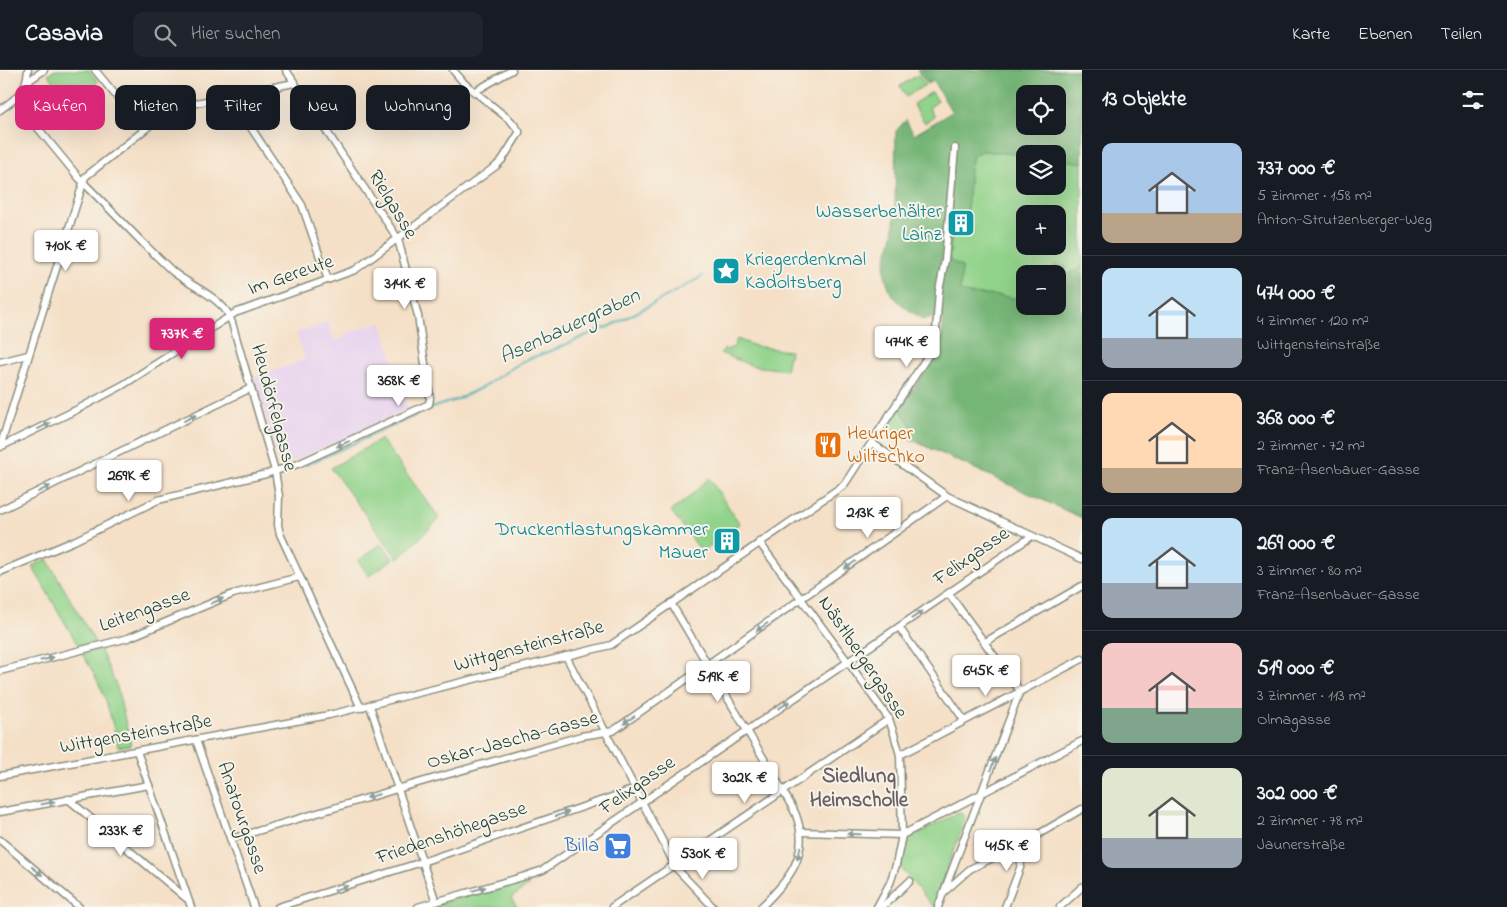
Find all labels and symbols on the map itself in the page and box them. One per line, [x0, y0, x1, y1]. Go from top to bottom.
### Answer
street label: Rielgasse [359, 165, 424, 246]
place label: Wasserbehälter Lainz [816, 198, 943, 250]
building icon: Wasserbehälter Lainz [946, 208, 976, 238]
pin: 710K € [25, 230, 107, 272]
place label: Kriegerdenkmal Kadoltsberg [745, 246, 866, 299]
street label: Im Gereute [244, 248, 338, 304]
place icon: Kriegerdenkmal Kadoltsberg [711, 256, 741, 286]
pin: 314K € [364, 268, 446, 310]
water label: Asenbauergraben [495, 281, 646, 374]
pin: 737K € [141, 318, 223, 360]
pin: 474K € [866, 326, 948, 368]
street label: Heudörfelgasse [241, 341, 304, 475]
pin: 368K € [358, 364, 440, 407]
one-way arrow [183, 414, 197, 422]
place label: Heuriger Wiltschko [847, 420, 925, 472]
one-way arrow [37, 421, 51, 429]
restaurant icon: Heuriger Wiltschko [813, 430, 843, 460]
one-way arrow [336, 440, 350, 448]
pin: 269K € [88, 460, 170, 502]
one-way arrow [37, 485, 51, 493]
pin: 213K € [827, 496, 909, 539]
place label: Druckentlastungskammer Mauer [494, 516, 709, 568]
street label: Felixgasse [927, 520, 1017, 595]
building icon: Druckentlastungskammer Mauer [712, 526, 742, 556]
one-way arrow [843, 560, 857, 570]
street label: Leitengasse [96, 581, 195, 642]
street label: Nästlbergergasse [809, 591, 914, 726]
one-way arrow [210, 596, 224, 604]
one-way arrow [911, 610, 924, 620]
street label: Wittgensteinstraße [451, 613, 607, 682]
one-way arrow [755, 622, 769, 632]
pin: 645K € [945, 654, 1027, 697]
one-way arrow [40, 655, 55, 663]
pin: 519K € [677, 660, 759, 703]
one-way arrow [777, 700, 791, 710]
street label: Oskar-Jascha-Gasse [424, 704, 602, 778]
street label: Wittgensteinstraße [58, 707, 215, 764]
one-way arrow [622, 715, 636, 725]
street label: Felixgasse [593, 749, 683, 824]
one-way arrow [990, 756, 997, 771]
street label: Anatourgasse [207, 758, 274, 878]
pin: 302K € [704, 762, 786, 804]
district label: Siedlung Heimscholle [810, 762, 909, 816]
one-way arrow [366, 792, 381, 800]
street label: Friedenshöhegasse [372, 795, 531, 875]
one-way arrow [40, 799, 56, 807]
one-way arrow [554, 810, 569, 817]
pin: 233K € [80, 814, 162, 857]
one-way arrow [845, 829, 861, 837]
pin: 415K € [966, 830, 1048, 872]
supermarket icon: Billa [603, 831, 633, 861]
place label: Billa [563, 832, 599, 861]
pin: 530K € [662, 838, 744, 880]
one-way arrow [795, 845, 803, 860]
one-way arrow [30, 866, 43, 877]
one-way arrow [334, 883, 349, 891]
one-way arrow [471, 885, 486, 893]

